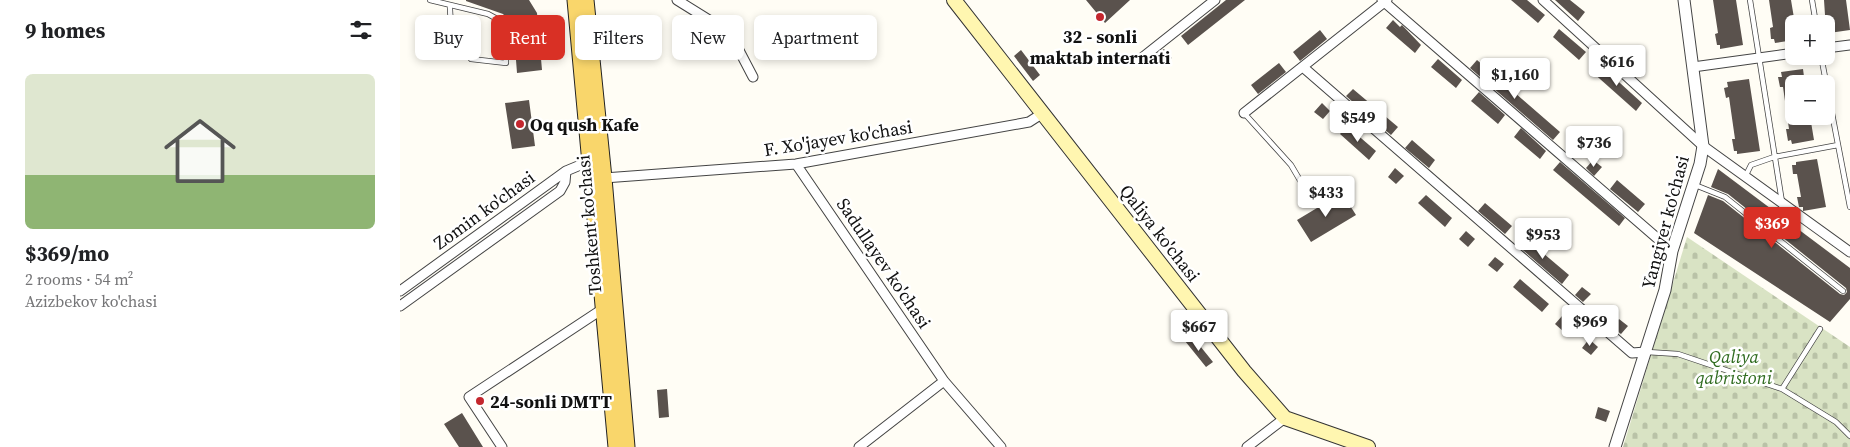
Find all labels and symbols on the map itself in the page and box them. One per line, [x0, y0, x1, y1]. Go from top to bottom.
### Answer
marker: 32 - sonli maktab internati [1094, 11, 1106, 23]
place label: 32 - sonli maktab internati [1030, 24, 1171, 70]
pin: $616 [1587, 44, 1647, 87]
pin: $1,160 [1474, 58, 1556, 100]
pin: $549 [1328, 100, 1388, 143]
place label: Oq qush Kafe [530, 112, 639, 137]
street label: F. Xo'jayev ko'chasi [762, 114, 914, 162]
marker: Oq qush Kafe [514, 118, 526, 130]
pin: $736 [1564, 126, 1624, 168]
street label: Yangiyer ko'chasi [1635, 153, 1695, 291]
street label: Toshkent ko'chasi [570, 154, 608, 296]
street label: Zomin ko'chasi [428, 165, 540, 255]
pin: $433 [1296, 176, 1356, 218]
street label: Qaliya ko'chasi [1114, 179, 1206, 287]
street label: Sadullayev ko'chasi [831, 193, 937, 333]
pin: $369 [1742, 206, 1802, 249]
pin: $953 [1513, 218, 1573, 260]
pin: $969 [1560, 304, 1620, 347]
pin: $667 [1169, 310, 1229, 352]
park label: Qaliya qabristoni [1696, 344, 1773, 390]
place label: 24-sonli DMTT [490, 389, 612, 414]
marker: 24-sonli DMTT [474, 395, 486, 407]

